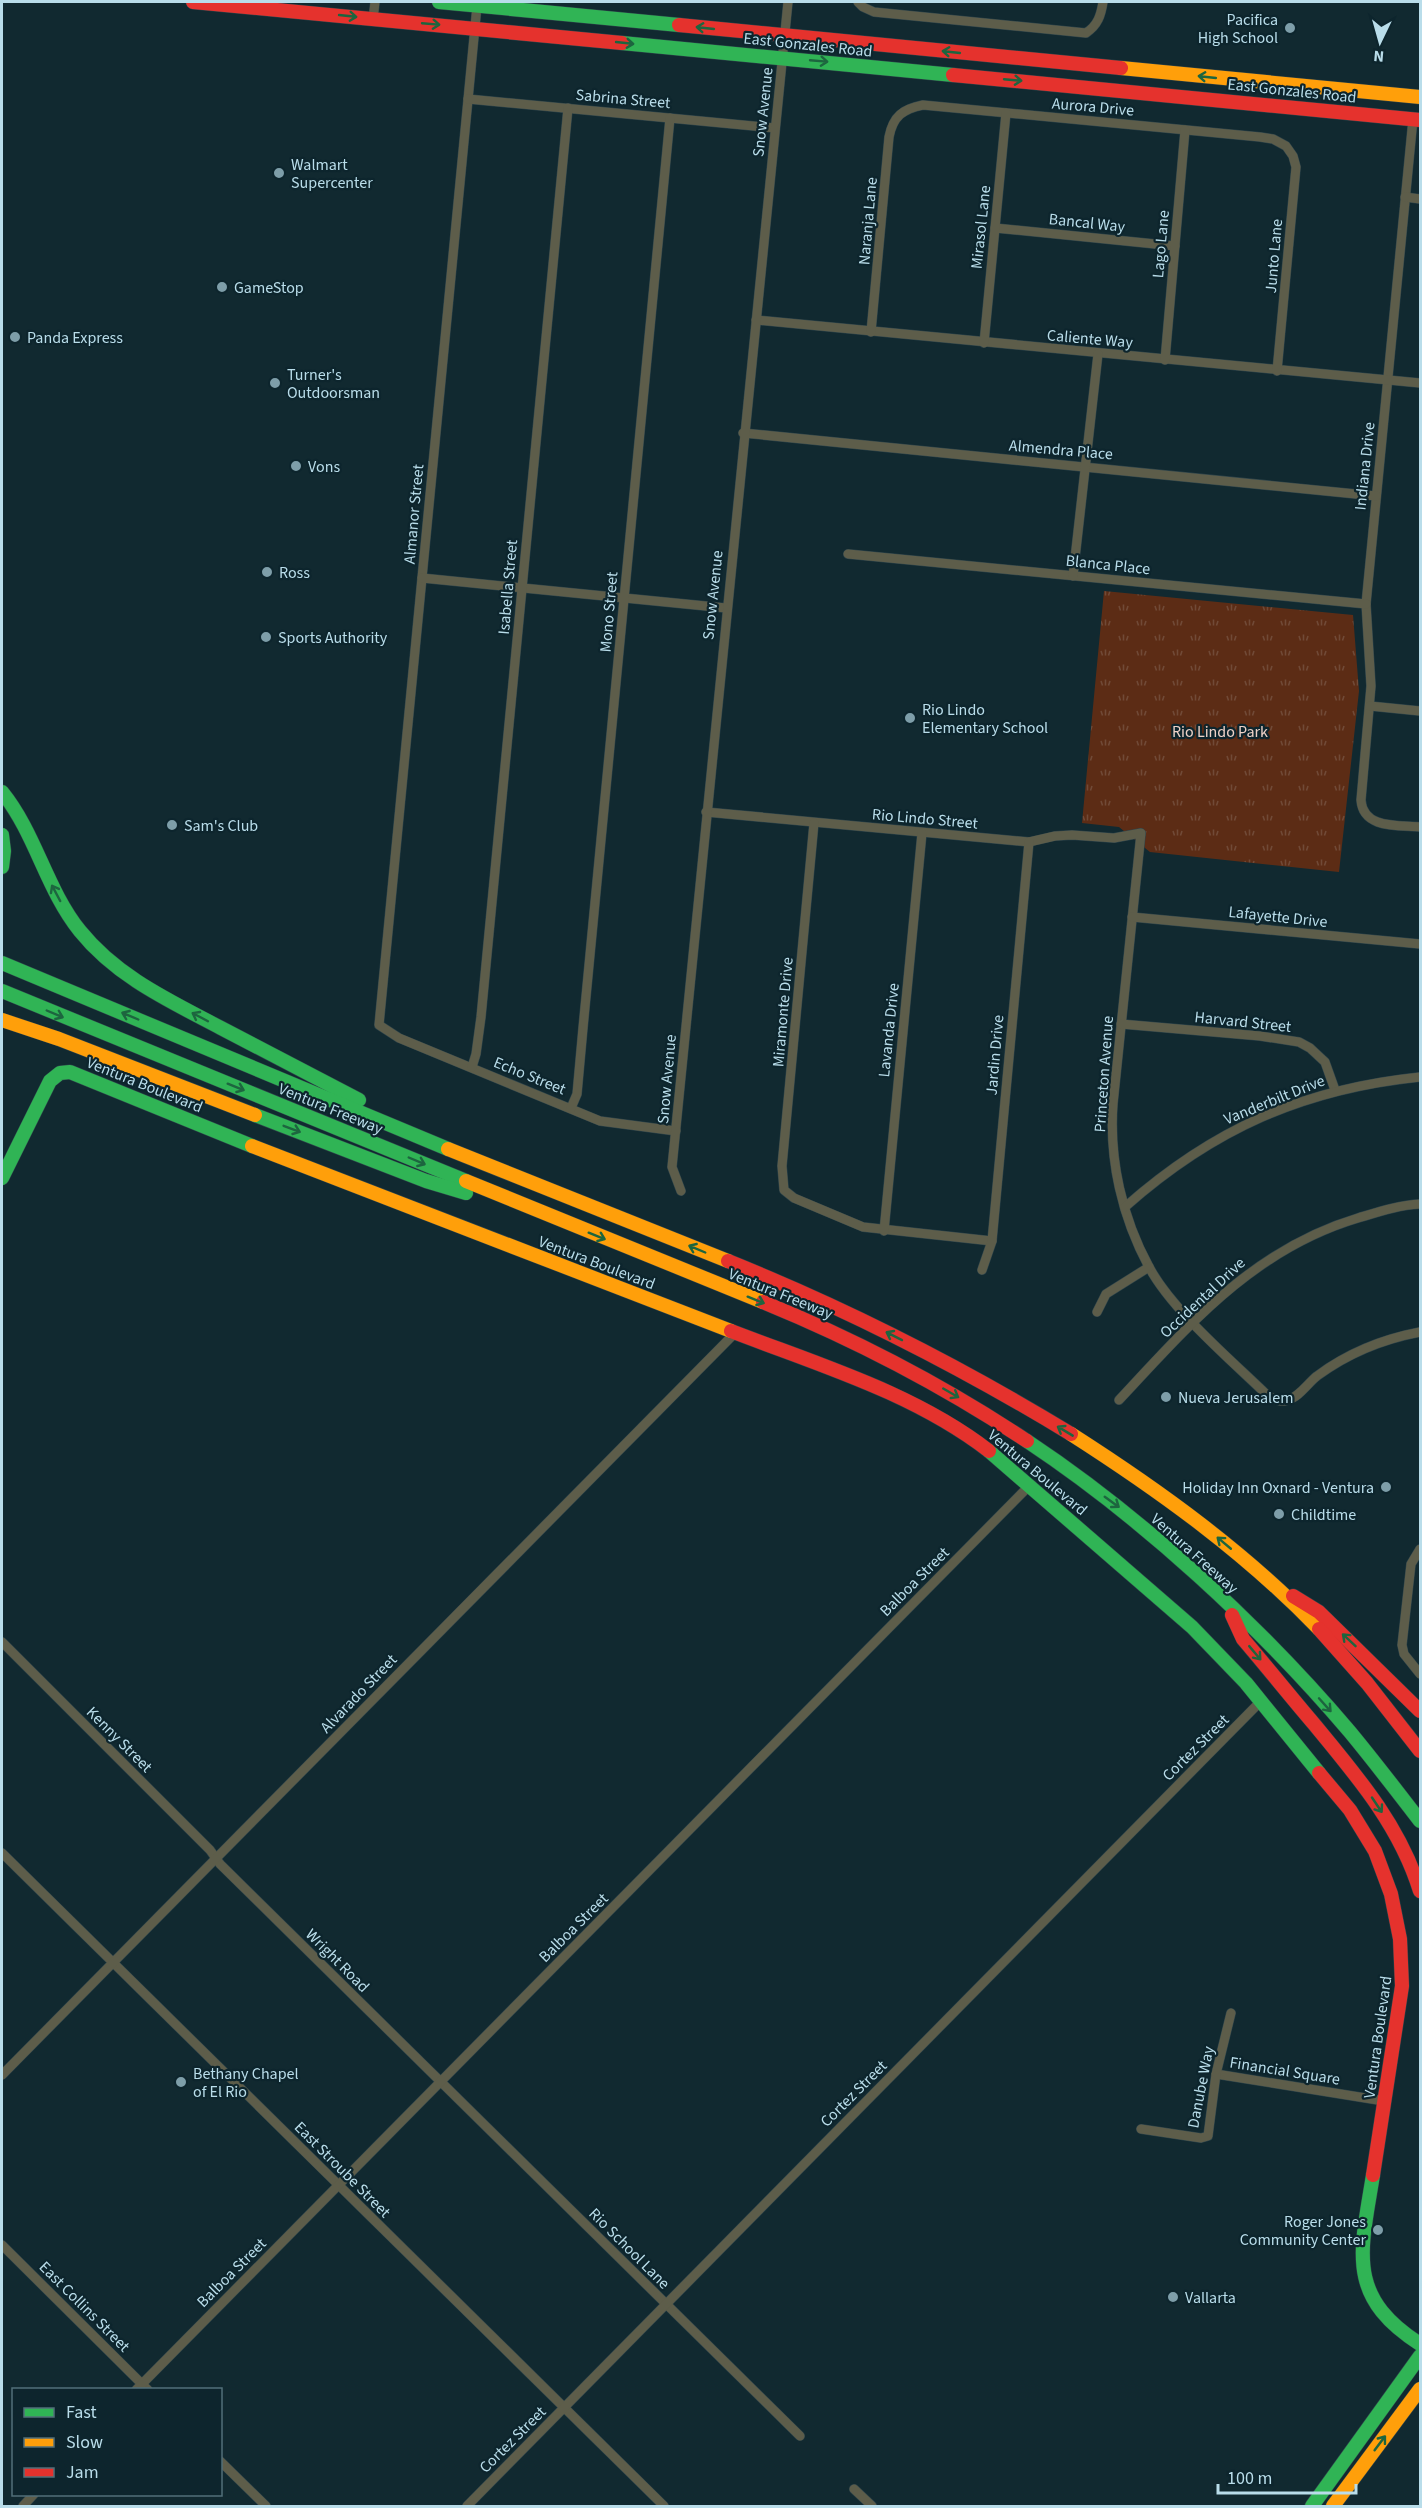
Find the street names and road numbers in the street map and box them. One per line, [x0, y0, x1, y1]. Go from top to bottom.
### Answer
street label: East Gonzales Road [742, 27, 873, 63]
street label: Snow Avenue [747, 66, 779, 158]
street label: East Gonzales Road [1226, 73, 1357, 109]
street label: Sabrina Street [575, 84, 672, 114]
street label: Aurora Drive [1051, 92, 1135, 122]
street label: Naranja Lane [853, 176, 883, 266]
street label: Mirasol Lane [966, 184, 996, 270]
street label: Bancal Way [1048, 208, 1127, 238]
street label: Lago Lane [1147, 209, 1175, 279]
street label: Junto Lane [1260, 218, 1288, 294]
street label: Caliente Way [1046, 324, 1134, 354]
street label: Indiana Drive [1349, 421, 1381, 511]
street label: Almendra Place [1008, 434, 1114, 465]
street label: Almanor Street [399, 463, 429, 565]
street label: Isabella Street [493, 538, 523, 636]
street label: Snow Avenue [697, 549, 729, 641]
street label: Blanca Place [1065, 550, 1151, 580]
street label: Mono Street [595, 570, 624, 653]
street label: Rio Lindo Street [871, 803, 979, 835]
street label: Lafayette Drive [1227, 901, 1329, 933]
street label: Miramonte Drive [767, 956, 799, 1068]
street label: Lavanda Drive [873, 982, 905, 1078]
street label: Harvard Street [1193, 1006, 1293, 1038]
street label: Jardin Drive [981, 1014, 1009, 1096]
street label: Princeton Avenue [1089, 1015, 1119, 1133]
street label: Snow Avenue [652, 1033, 682, 1125]
street label: Echo Street [490, 1051, 570, 1101]
street label: Ventura Boulevard [83, 1052, 206, 1118]
street label: Vanderbilt Drive [1221, 1070, 1328, 1130]
street label: Ventura Freeway [275, 1078, 387, 1140]
street label: Ventura Boulevard [535, 1231, 658, 1295]
street label: Occidental Drive [1155, 1252, 1250, 1343]
street label: Ventura Freeway [725, 1263, 837, 1325]
street label: Ventura Boulevard [983, 1425, 1092, 1521]
street label: Ventura Freeway [1146, 1508, 1243, 1599]
street label: Balboa Street [875, 1542, 955, 1621]
street label: Alvarado Street [315, 1649, 402, 1738]
street label: Kenny Street [81, 1702, 158, 1778]
street label: Cortez Street [1157, 1709, 1235, 1786]
street label: Balboa Street [534, 1888, 614, 1967]
street label: Wright Road [301, 1924, 374, 1997]
street label: Ventura Boulevard [1358, 1974, 1397, 2100]
street label: Danube Way [1182, 2044, 1220, 2130]
street label: Financial Square [1228, 2051, 1342, 2091]
street label: Cortez Street [815, 2055, 893, 2132]
street label: East Stroube Street [289, 2117, 396, 2223]
street label: Rio School Lane [584, 2203, 675, 2294]
street label: Balboa Street [192, 2233, 272, 2312]
street label: East Collins Street [34, 2256, 135, 2357]
street label: Cortez Street [474, 2401, 552, 2478]

